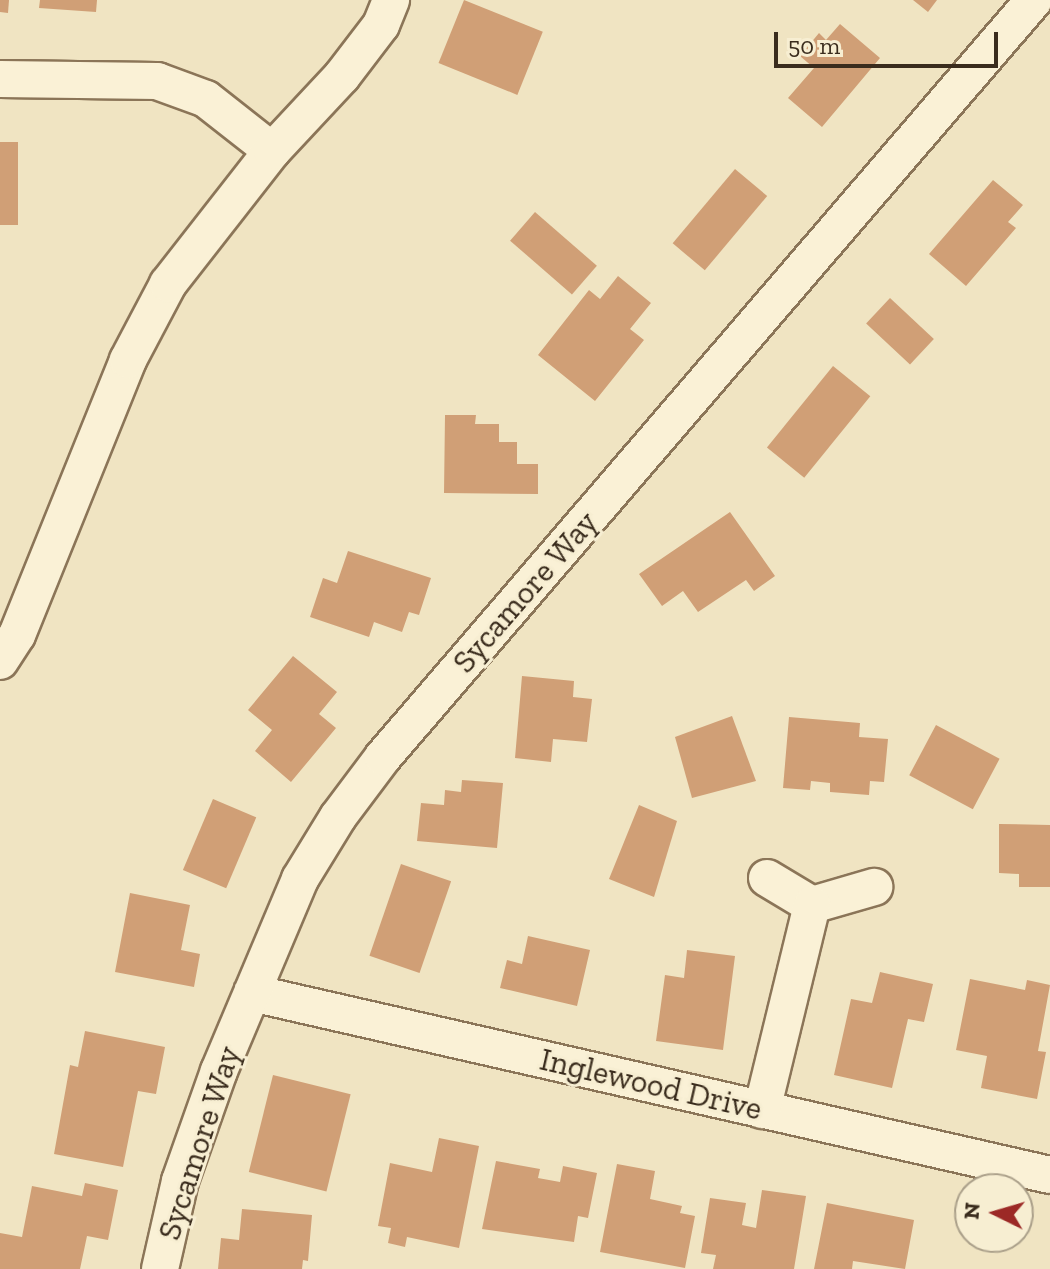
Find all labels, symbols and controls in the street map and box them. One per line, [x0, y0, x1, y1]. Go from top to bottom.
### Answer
scale bar [778, 16, 1002, 66]
text: 50 m [788, 31, 840, 60]
street label: Sycamore Way [444, 503, 606, 681]
street label: Inglewood Drive [536, 1040, 766, 1128]
street label: Sycamore Way [149, 1041, 249, 1245]
north arrow [954, 1173, 1034, 1253]
text: N [957, 1202, 986, 1221]

